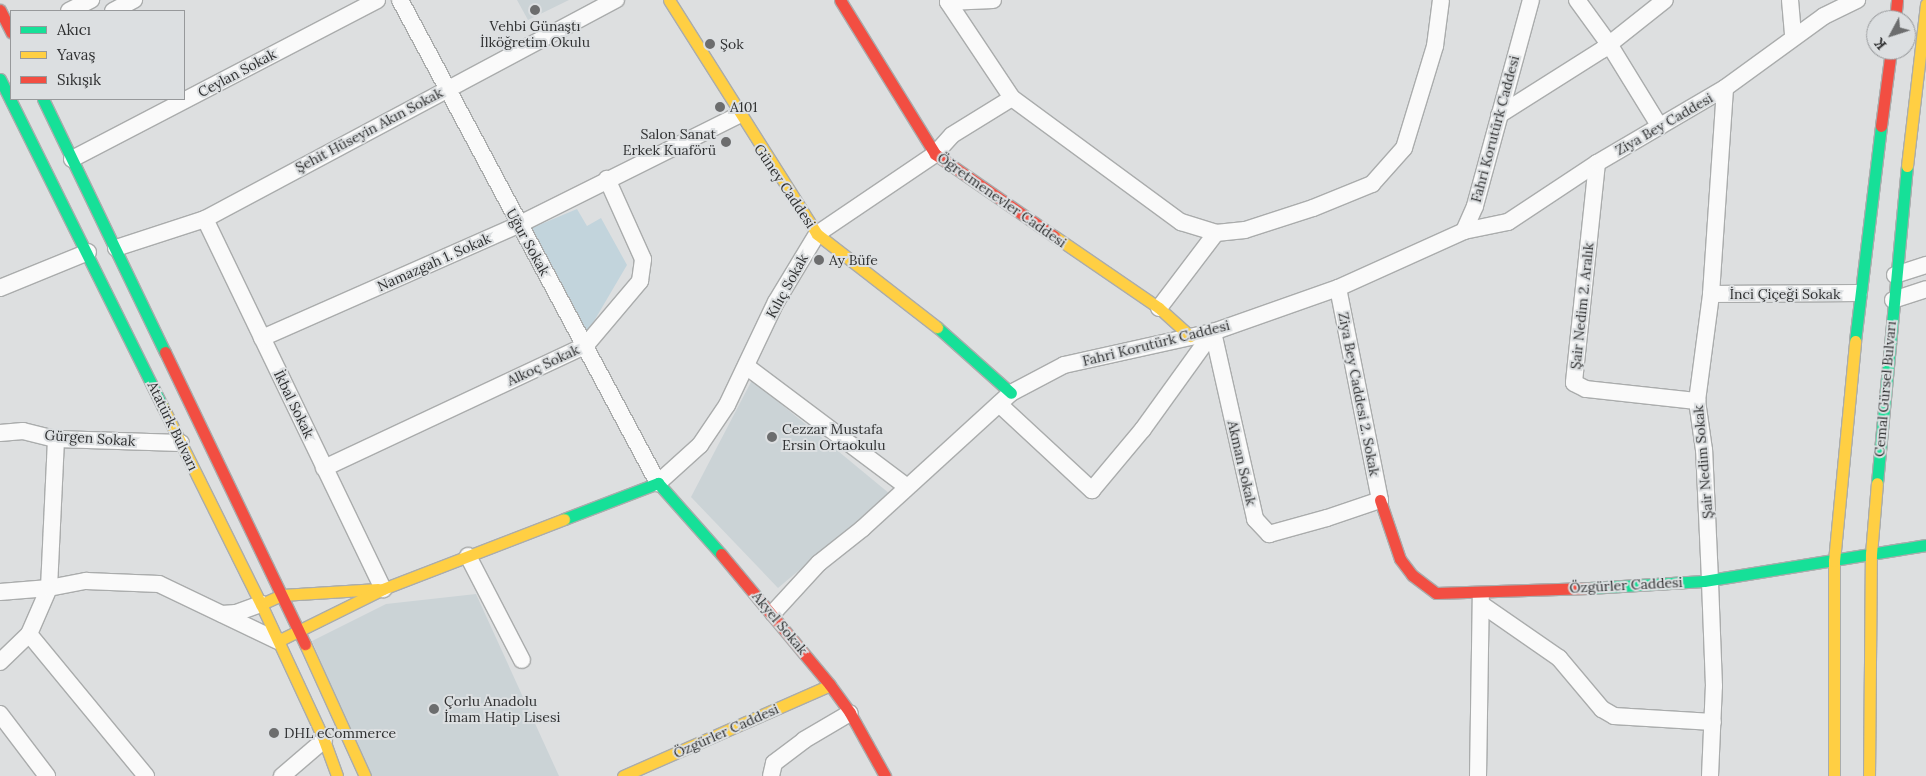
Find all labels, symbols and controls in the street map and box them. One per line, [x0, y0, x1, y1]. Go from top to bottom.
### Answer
marker: Vehbi Günaştı İlköğretim Okulu [529, 4, 541, 16]
legend [10, 10, 185, 100]
north arrow [1866, 10, 1916, 60]
place label: Vehbi Günaştı İlköğretim Okulu [480, 18, 590, 50]
text: Akıcı [57, 20, 91, 39]
text: K [1870, 34, 1890, 54]
place label: Şok [720, 36, 744, 52]
marker: Şok [704, 38, 716, 50]
text: Yavaş [57, 45, 95, 64]
street label: Ceylan Sokak [195, 45, 279, 101]
street label: Fahri Korutürk Caddesi [1467, 54, 1523, 204]
text: Sıkışık [57, 70, 101, 89]
street label: Şehit Hüseyin Akın Sokak [292, 84, 446, 176]
street label: Ziya Bey Caddesi [1612, 89, 1716, 159]
place label: A101 [730, 99, 758, 115]
marker: A101 [714, 101, 726, 113]
place label: Salon Sanat Erkek Kuaförü [623, 126, 716, 158]
marker: Salon Sanat Erkek Kuaförü [720, 136, 732, 148]
street label: Güney Caddesi [751, 141, 819, 231]
street label: Öğretmenevler Caddesi [934, 149, 1070, 251]
street label: Uğur Sokak [503, 205, 553, 279]
street label: Namazgah 1. Sokak [375, 229, 493, 295]
street label: Şair Nedim 2. Aralık [1567, 242, 1597, 370]
street label: Kılıç Sokak [763, 251, 811, 321]
place label: Ay Büfe [829, 252, 878, 268]
marker: Ay Büfe [813, 254, 825, 266]
street label: İnci Çiçeği Sokak [1730, 286, 1840, 302]
street label: Ziya Bey Caddesi 2. Sokak [1335, 311, 1383, 477]
street label: Fahri Korutürk Caddesi [1081, 317, 1231, 369]
street label: Cemal Gürsel Bulvarı [1871, 320, 1899, 458]
street label: Alkoç Sokak [504, 341, 582, 389]
street label: İkbal Sokak [270, 367, 318, 441]
street label: Atatürk Bulvarı [144, 379, 202, 473]
street label: Şair Nedim Sokak [1690, 405, 1716, 519]
street label: Akman Sokak [1224, 419, 1260, 507]
place label: Cezzar Mustafa Ersin Ortaokulu [782, 421, 886, 454]
street label: Gürgen Sokak [44, 426, 136, 450]
marker: Cezzar Mustafa Ersin Ortaokulu [766, 431, 778, 443]
street label: Özgürler Caddesi [1569, 574, 1683, 596]
street label: Akyel Sokak [749, 588, 811, 658]
place label: Çorlu Anadolu İmam Hatip Lisesi [444, 693, 560, 726]
street label: Özgürler Caddesi [671, 700, 781, 762]
marker: Çorlu Anadolu İmam Hatip Lisesi [428, 703, 440, 715]
place label: DHL eCommerce [284, 725, 396, 741]
marker: DHL eCommerce [268, 727, 280, 739]

